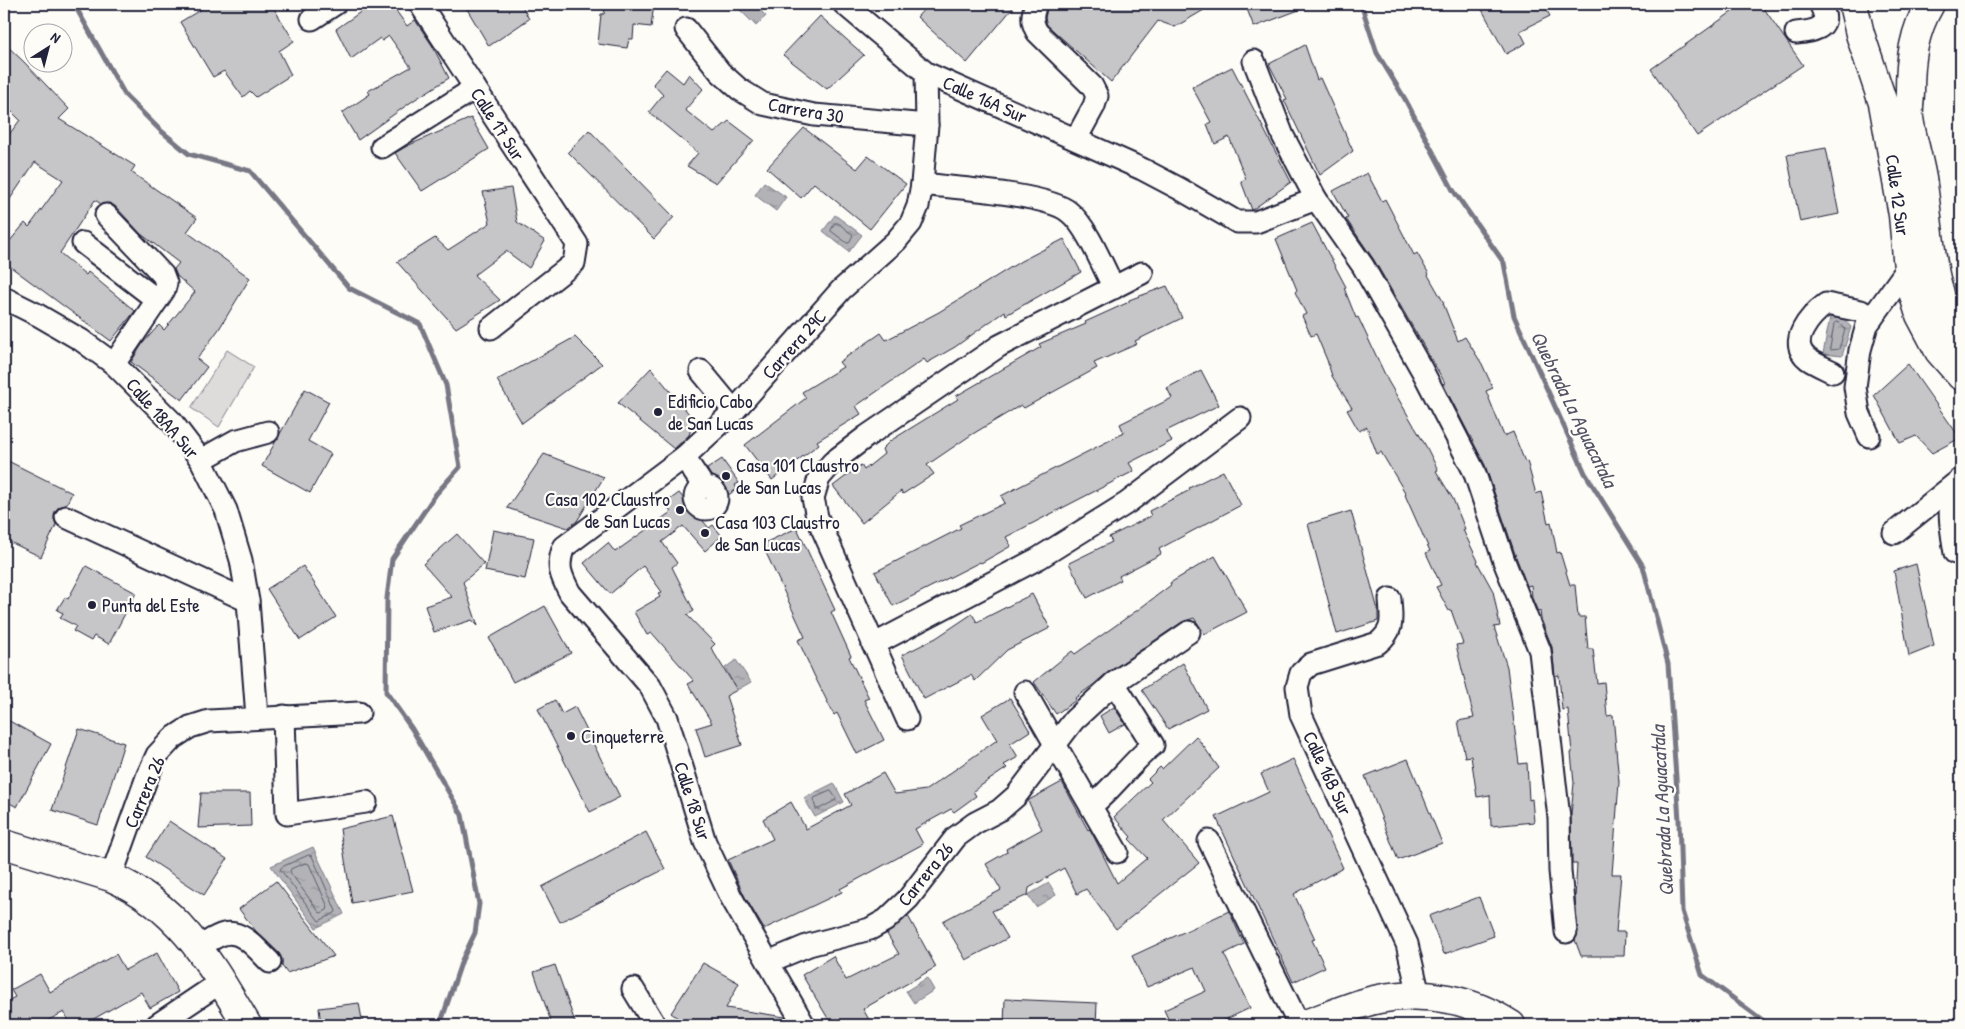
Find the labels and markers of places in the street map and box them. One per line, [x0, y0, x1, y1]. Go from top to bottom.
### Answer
place label: Edificio Cabo de San Lucas [668, 388, 753, 436]
marker: Edificio Cabo de San Lucas [652, 406, 664, 418]
place label: Casa 101 Claustro de San Lucas [736, 452, 859, 500]
marker: Casa 101 Claustro de San Lucas [720, 470, 732, 482]
place label: Casa 102 Claustro de San Lucas [545, 486, 670, 534]
marker: Casa 102 Claustro de San Lucas [674, 504, 686, 516]
place label: Casa 103 Claustro de San Lucas [715, 509, 840, 557]
marker: Casa 103 Claustro de San Lucas [699, 527, 711, 539]
place label: Punta del Este [102, 592, 200, 618]
marker: Punta del Este [86, 599, 98, 611]
place label: Cinqueterre [581, 723, 665, 749]
marker: Cinqueterre [565, 730, 577, 742]

